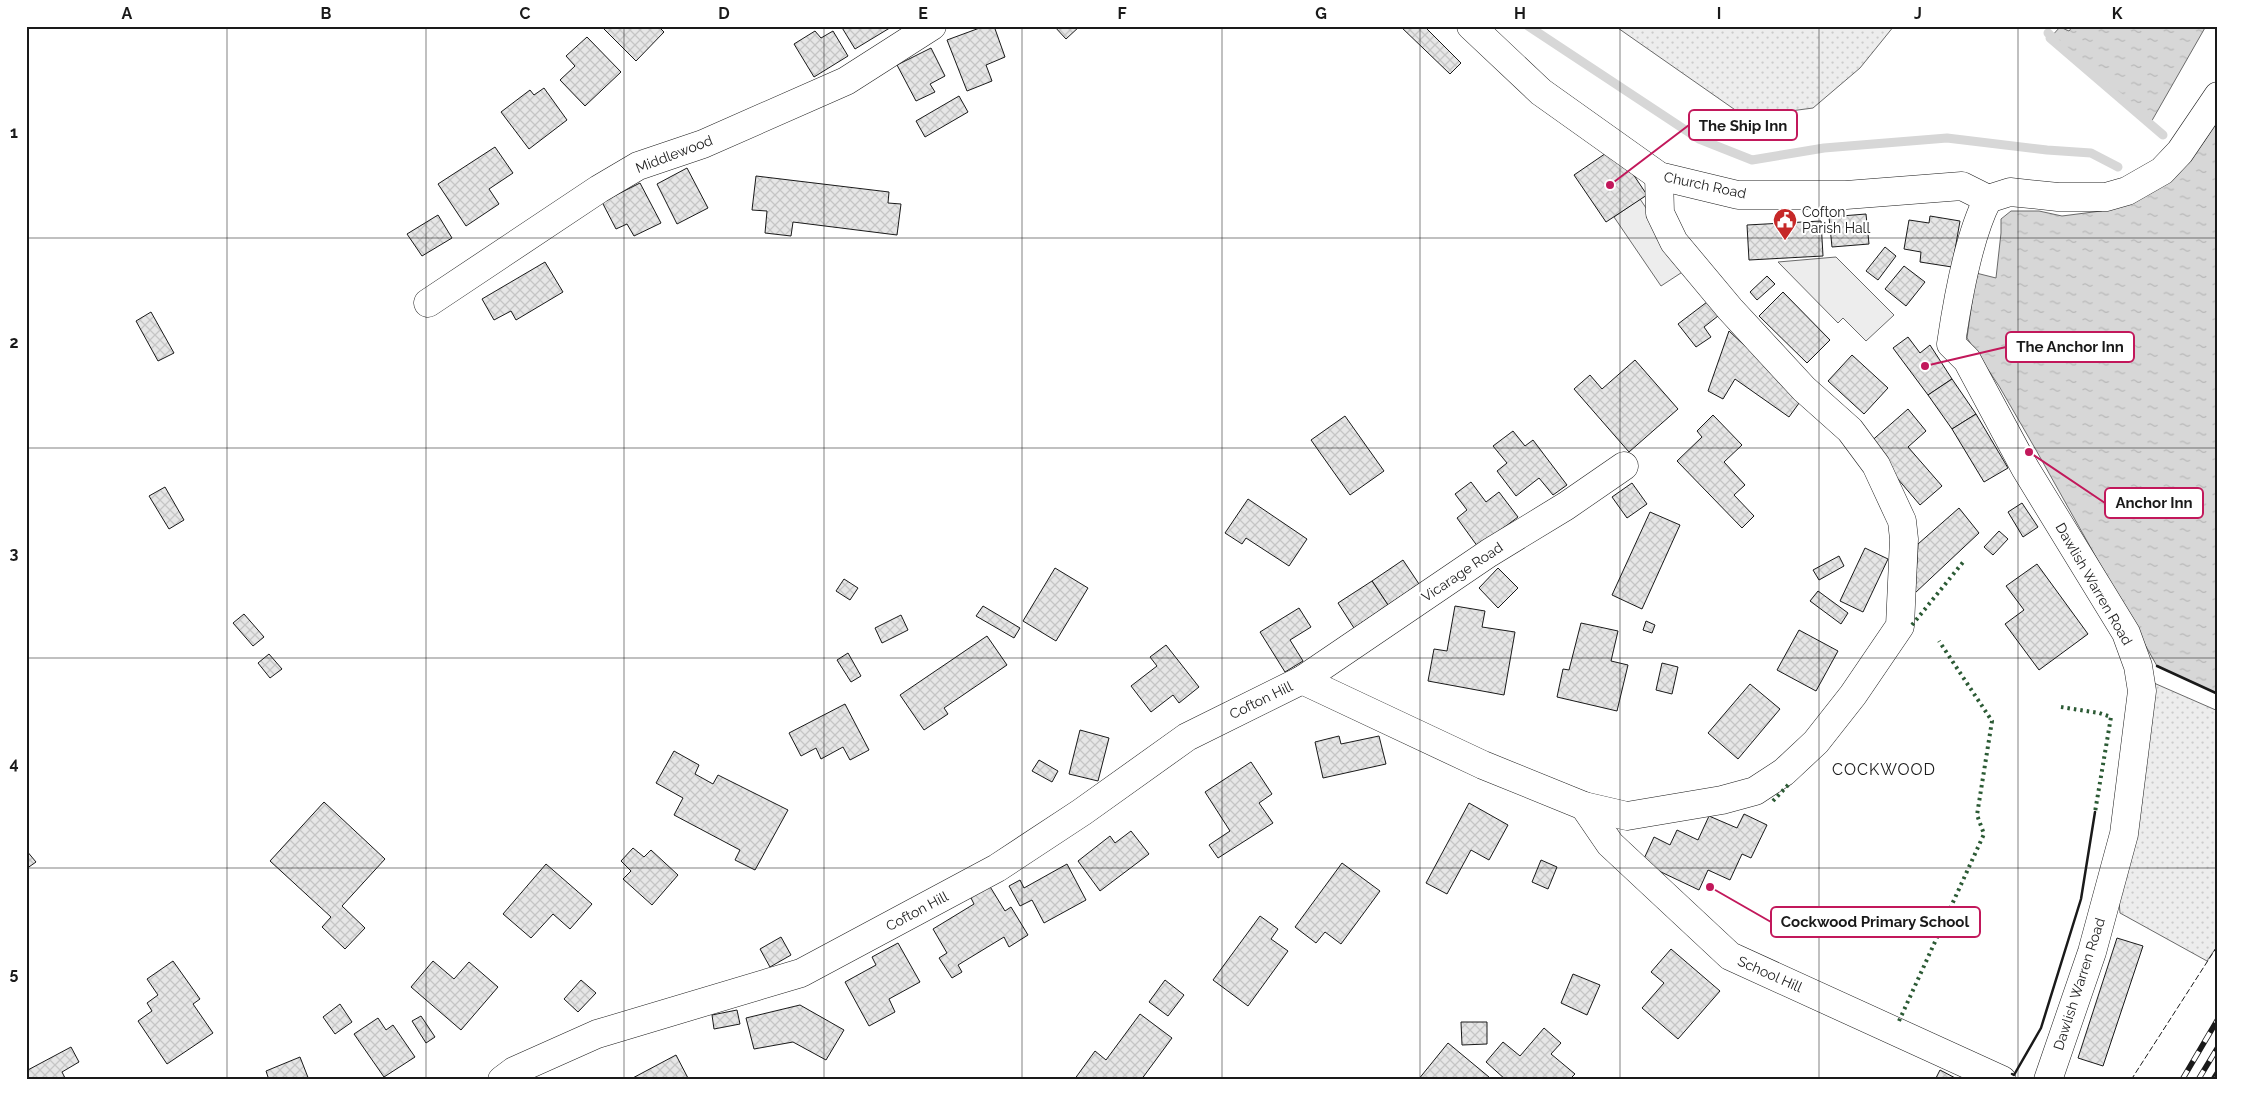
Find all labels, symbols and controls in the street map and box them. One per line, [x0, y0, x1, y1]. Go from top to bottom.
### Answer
text: A [122, 4, 133, 23]
text: B [321, 4, 332, 23]
text: C [520, 4, 531, 23]
text: D [718, 4, 730, 23]
text: E [918, 4, 928, 23]
text: F [1117, 4, 1127, 23]
text: G [1315, 4, 1327, 23]
text: H [1514, 4, 1526, 23]
text: I [1717, 4, 1721, 23]
text: J [1914, 4, 1922, 23]
text: K [2112, 4, 2123, 23]
callout: The Ship Inn [1689, 110, 1797, 140]
text: The Ship Inn [1699, 117, 1787, 135]
text: 1 [10, 123, 18, 142]
street label: Middlewood [633, 132, 715, 176]
street label: Church Road [1662, 168, 1748, 202]
place label: Cofton Parish Hall [1802, 204, 1870, 236]
public building icon: Cofton Parish Hall [1772, 207, 1798, 241]
callout: The Anchor Inn [2006, 332, 2134, 362]
text: 2 [9, 333, 19, 352]
text: The Anchor Inn [2016, 338, 2124, 356]
callout: Anchor Inn [2105, 488, 2203, 518]
text: Anchor Inn [2115, 494, 2193, 512]
street label: Dawlish Warren Road [2052, 520, 2136, 648]
street label: Vicarage Road [1418, 539, 1506, 605]
text: 3 [10, 544, 19, 563]
street label: Cofton Hill [1227, 678, 1295, 722]
text: 4 [9, 754, 19, 773]
district label: COCKWOOD [1832, 760, 1936, 779]
street label: Cofton Hill [883, 888, 951, 934]
callout: Cockwood Primary School [1771, 907, 1980, 937]
text: Cockwood Primary School [1781, 913, 1969, 931]
street label: Dawlish Warren Road [2050, 916, 2108, 1052]
street label: School Hill [1735, 953, 1805, 995]
text: 5 [10, 964, 19, 983]

